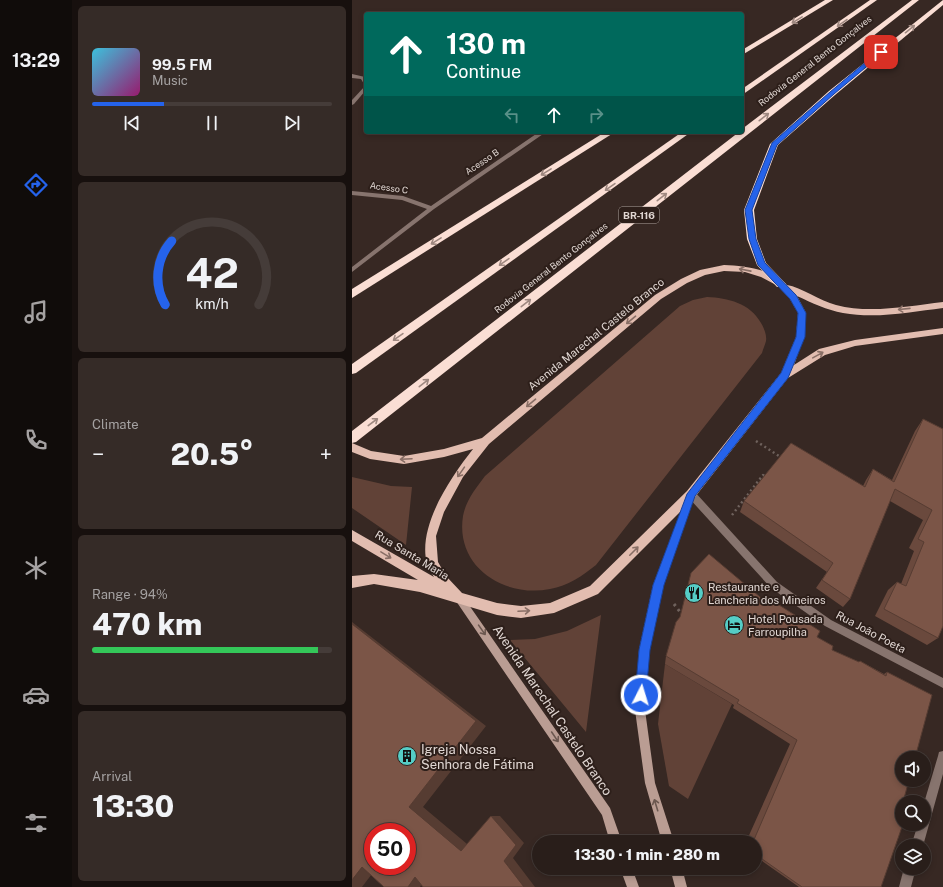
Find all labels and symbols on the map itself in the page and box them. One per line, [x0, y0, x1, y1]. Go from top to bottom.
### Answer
street label: Rodovia General Bento Gonçalves [756, 13, 874, 108]
one-way arrow [792, 16, 803, 24]
one-way arrow [836, 19, 847, 27]
one-way arrow [905, 24, 916, 33]
pin [864, 35, 898, 69]
one-way arrow [759, 112, 770, 121]
street label: Acesso B [463, 146, 501, 177]
one-way arrow [541, 168, 552, 176]
street label: Acesso C [369, 179, 409, 196]
one-way arrow [604, 183, 615, 191]
one-way arrow [656, 192, 667, 201]
road number: BR-116 [619, 207, 659, 223]
street label: Rodovia General Bento Gonçalves [492, 220, 610, 315]
one-way arrow [431, 237, 442, 245]
one-way arrow [498, 258, 509, 266]
one-way arrow [739, 266, 752, 274]
street label: Avenida Marechal Castelo Branco [526, 276, 666, 392]
one-way arrow [521, 298, 532, 307]
one-way arrow [898, 305, 911, 312]
one-way arrow [625, 316, 636, 325]
one-way arrow [392, 333, 403, 341]
one-way arrow [812, 351, 824, 359]
one-way arrow [418, 378, 429, 387]
one-way arrow [525, 399, 536, 408]
one-way arrow [367, 418, 378, 427]
one-way arrow [400, 455, 413, 463]
one-way arrow [457, 466, 465, 477]
street label: Rua Santa Maria [373, 528, 451, 582]
one-way arrow [629, 546, 639, 556]
one-way arrow [380, 551, 392, 559]
place label: Restaurante e Lancheria dos Mineiros [708, 581, 826, 606]
restaurant icon: Restaurante e Lancheria dos Mineiros [683, 582, 705, 604]
one-way arrow [517, 608, 530, 615]
street label: Rua João Poeta [834, 609, 908, 655]
place label: Hotel Pousada Farroupilha [748, 613, 823, 638]
hotel icon: Hotel Pousada Farroupilha [723, 614, 745, 636]
street label: Avenida Marechal Castelo Branco [490, 622, 615, 798]
one-way arrow [478, 624, 486, 635]
position arrow [620, 674, 662, 716]
one-way arrow [551, 732, 559, 743]
place label: Igreja Nossa Senhora de Fátima [421, 742, 534, 772]
building icon: Igreja Nossa Senhora de Fátima [396, 745, 418, 767]
one-way arrow [652, 798, 659, 811]
speed limit sign: 50 [364, 823, 416, 875]

